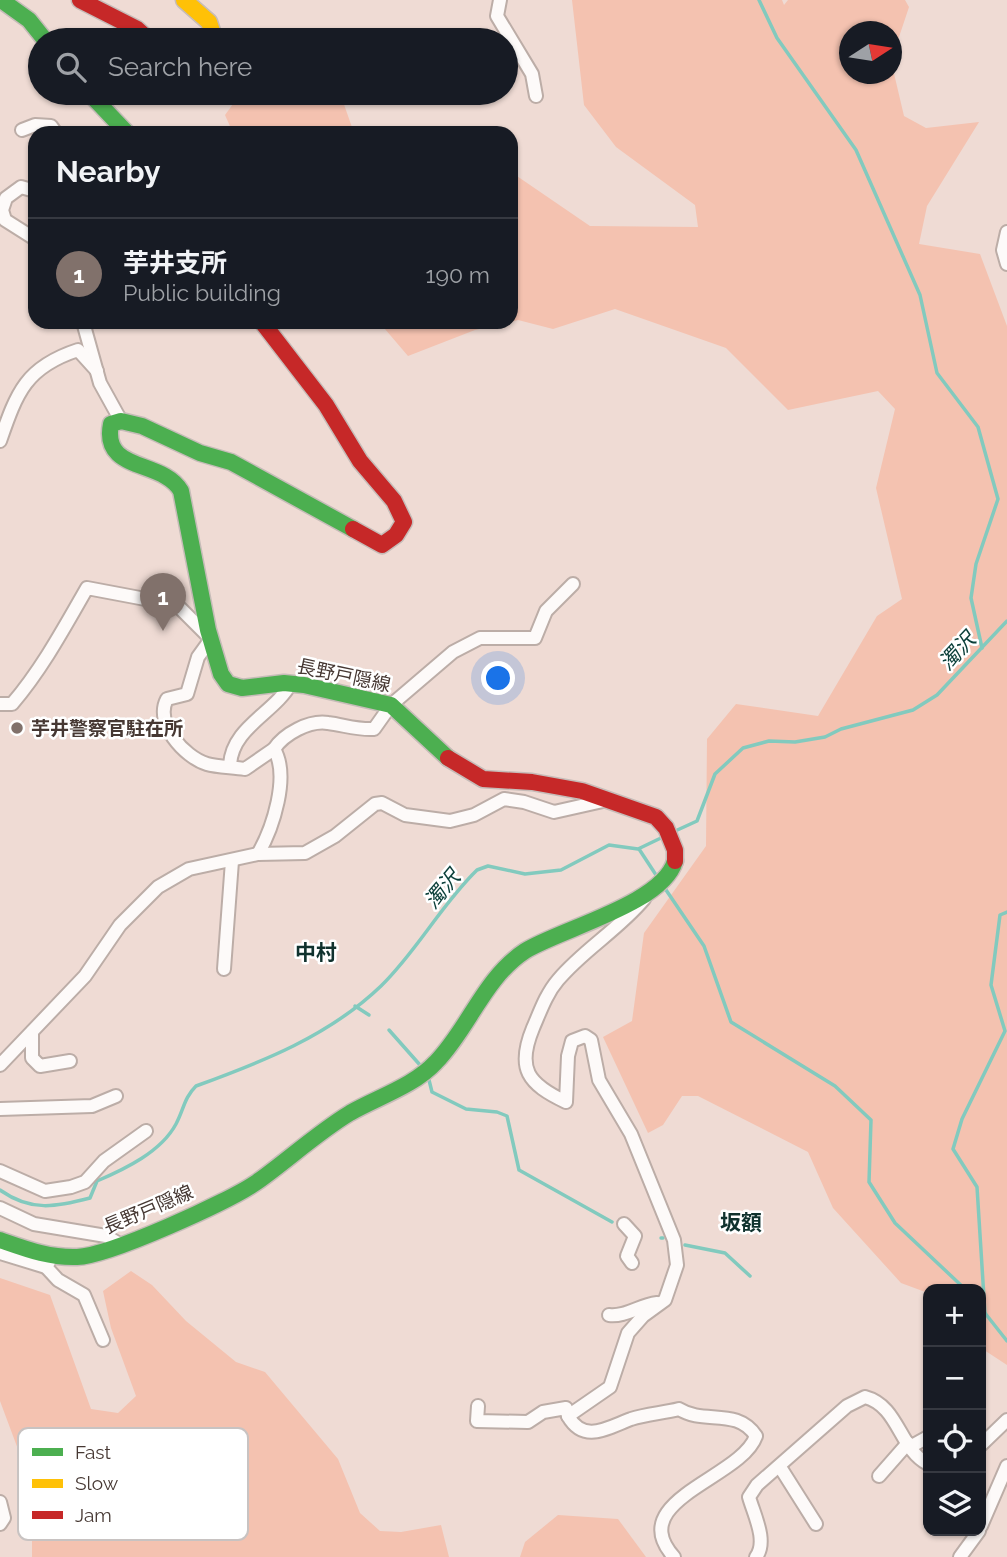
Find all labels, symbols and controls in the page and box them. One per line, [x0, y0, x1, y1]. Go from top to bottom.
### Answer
north arrow [839, 21, 902, 84]
search box [28, 28, 518, 105]
icon: search [52, 48, 90, 86]
text: Search here [108, 52, 252, 82]
text: Nearby [56, 154, 160, 189]
text: 芋井支所 [123, 248, 227, 278]
text: 1 [73, 261, 85, 288]
text: 190 m [426, 261, 490, 288]
text: Public building [123, 279, 281, 306]
pin: 1 [140, 573, 186, 631]
water label: 濁沢 [934, 625, 983, 675]
street label: 長野戸隠線 [295, 654, 393, 696]
your location [481, 661, 515, 695]
place label: 芋井警察官駐在所 [31, 717, 183, 739]
marker: 芋井警察官駐在所 [9, 720, 25, 736]
water label: 濁沢 [419, 863, 467, 913]
district label: 中村 [295, 940, 337, 965]
street label: 長野戸隠線 [100, 1180, 196, 1238]
district label: 坂額 [720, 1210, 762, 1235]
map controls [923, 1284, 986, 1536]
button: + [923, 1284, 986, 1347]
button: − [923, 1347, 986, 1410]
button: locate [923, 1410, 986, 1473]
legend [18, 1428, 248, 1540]
text: Fast [75, 1441, 111, 1463]
text: Slow [75, 1472, 119, 1494]
button: layers [923, 1473, 986, 1536]
text: Jam [75, 1504, 112, 1526]

